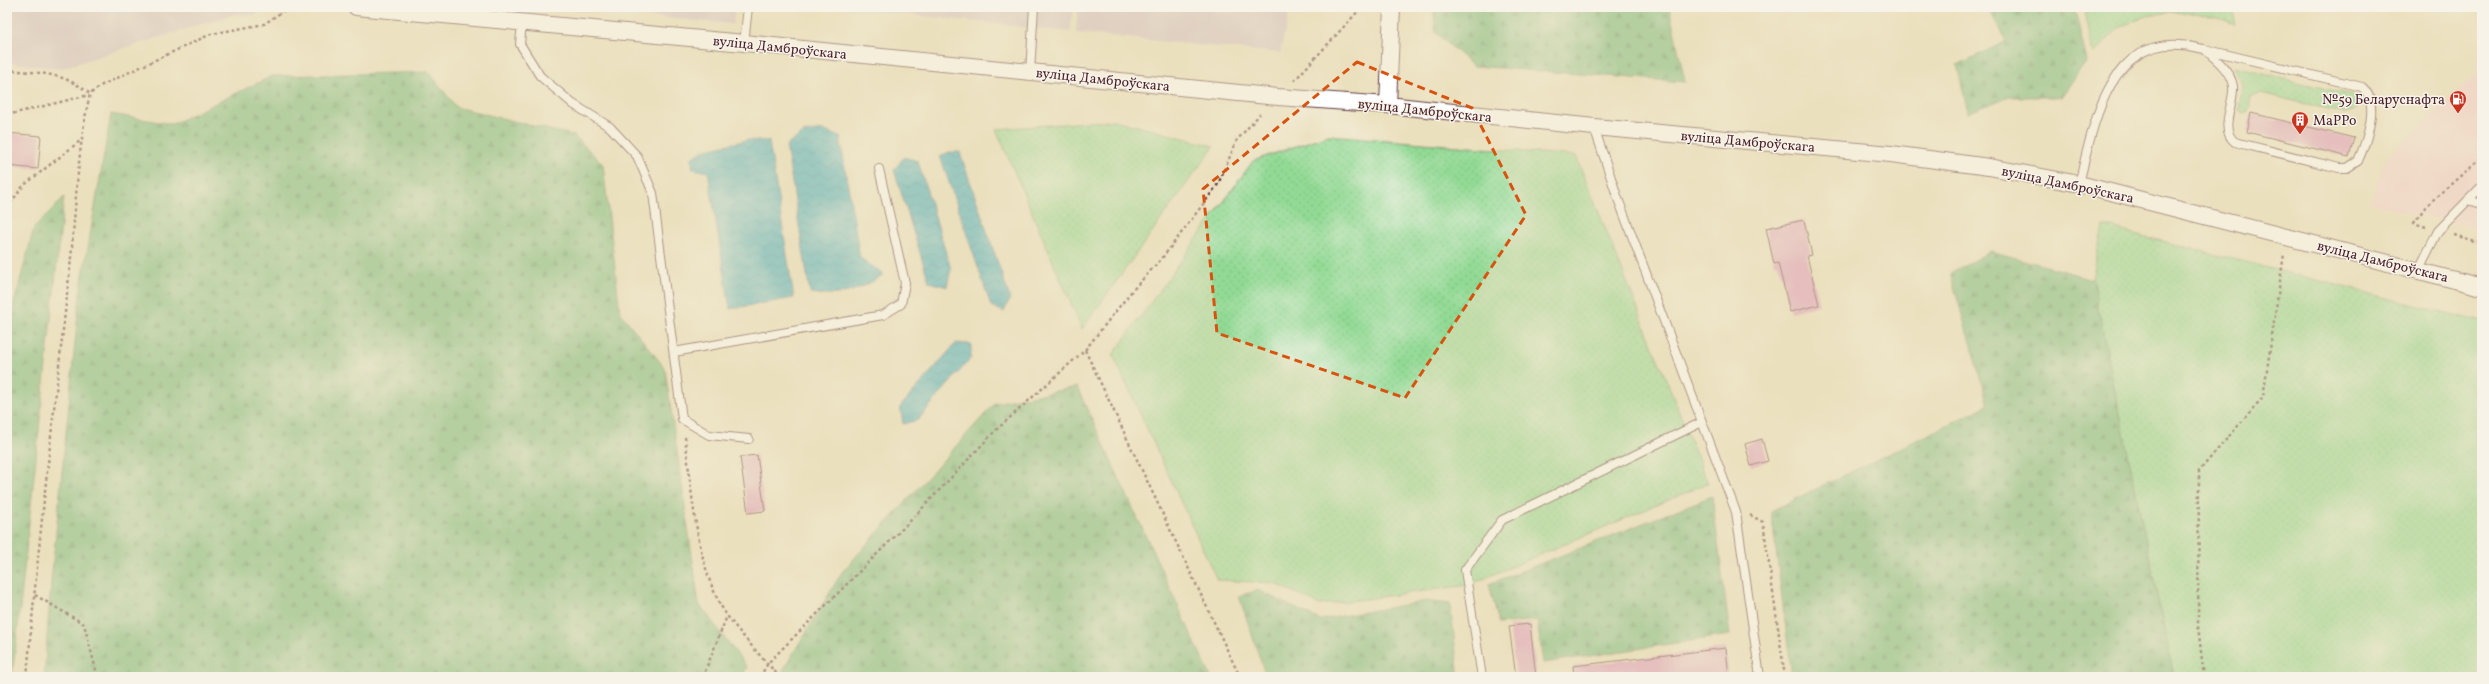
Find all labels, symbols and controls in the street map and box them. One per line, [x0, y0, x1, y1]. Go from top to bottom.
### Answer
street label: вуліца Дамброўскага [712, 32, 848, 65]
street label: вуліца Дамброўскага [1035, 64, 1171, 97]
fuel station icon: №59 Беларуснафта [2448, 89, 2468, 114]
place label: №59 Беларуснафта [2322, 91, 2445, 110]
street label: вуліца Дамброўскага [1357, 95, 1493, 128]
building icon: МаРРо [2290, 110, 2310, 135]
place label: МаРРо [2313, 112, 2356, 131]
street label: вуліца Дамброўскага [1680, 127, 1816, 158]
street label: вуліца Дамброўскага [2000, 162, 2136, 209]
street label: вуліца Дамброўскага [2315, 237, 2450, 288]

